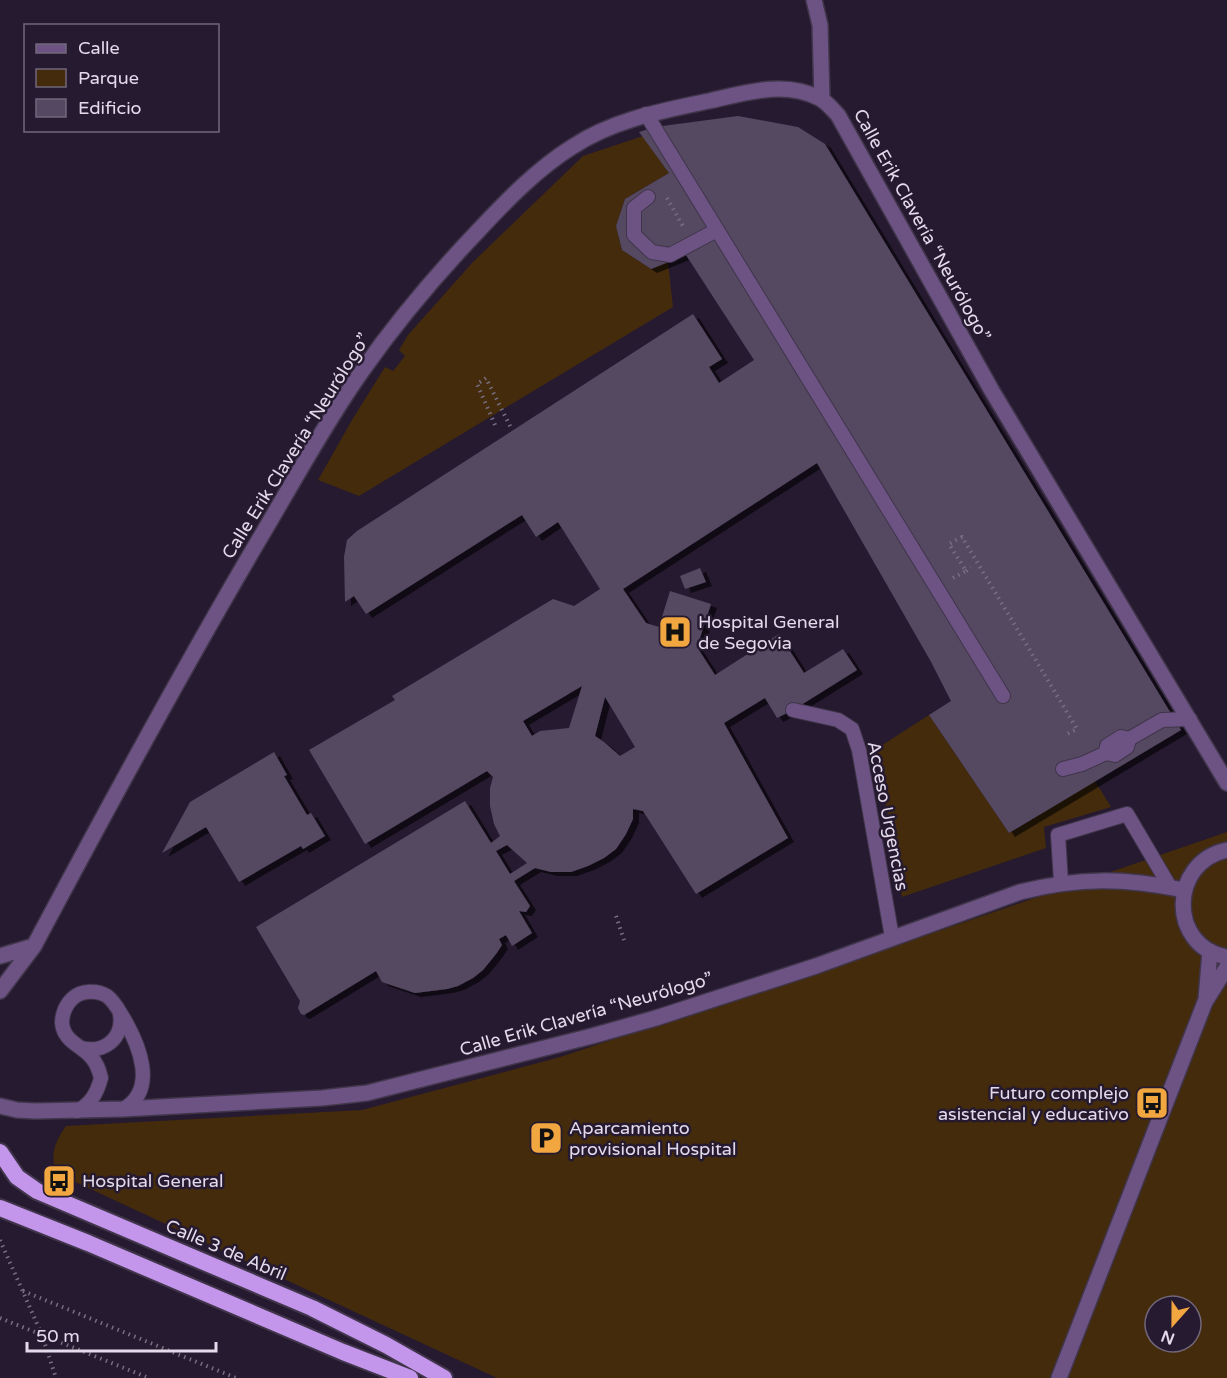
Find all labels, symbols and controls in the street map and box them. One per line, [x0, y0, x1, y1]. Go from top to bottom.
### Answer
legend [24, 24, 219, 132]
text: Calle [78, 37, 120, 59]
text: Parque [78, 67, 139, 89]
text: Edificio [78, 97, 142, 119]
street label: Calle Erik Clavería “Neurólogo” [849, 105, 995, 345]
street label: Calle Erik Clavería “Neurólogo” [217, 329, 375, 563]
place label: Hospital General de Segovia [698, 611, 839, 654]
hospital icon: Hospital General de Segovia [657, 614, 693, 650]
street label: Acceso Urgencias [863, 739, 913, 893]
street label: Calle Erik Clavería “Neurólogo” [457, 967, 715, 1061]
place label: Futuro complejo asistencial y educativo [938, 1082, 1129, 1125]
bus stop icon: Futuro complejo asistencial y educativo [1134, 1085, 1170, 1121]
place label: Aparcamiento provisional Hospital [569, 1117, 736, 1160]
parking icon: Aparcamiento provisional Hospital [528, 1120, 564, 1156]
bus stop icon: Hospital General [41, 1163, 77, 1199]
place label: Hospital General [82, 1170, 223, 1192]
street label: Calle 3 de Abril [162, 1215, 290, 1285]
north arrow [1143, 1294, 1203, 1354]
scale bar [27, 1315, 216, 1353]
text: 50 m [36, 1325, 80, 1347]
text: N [1158, 1325, 1178, 1349]

